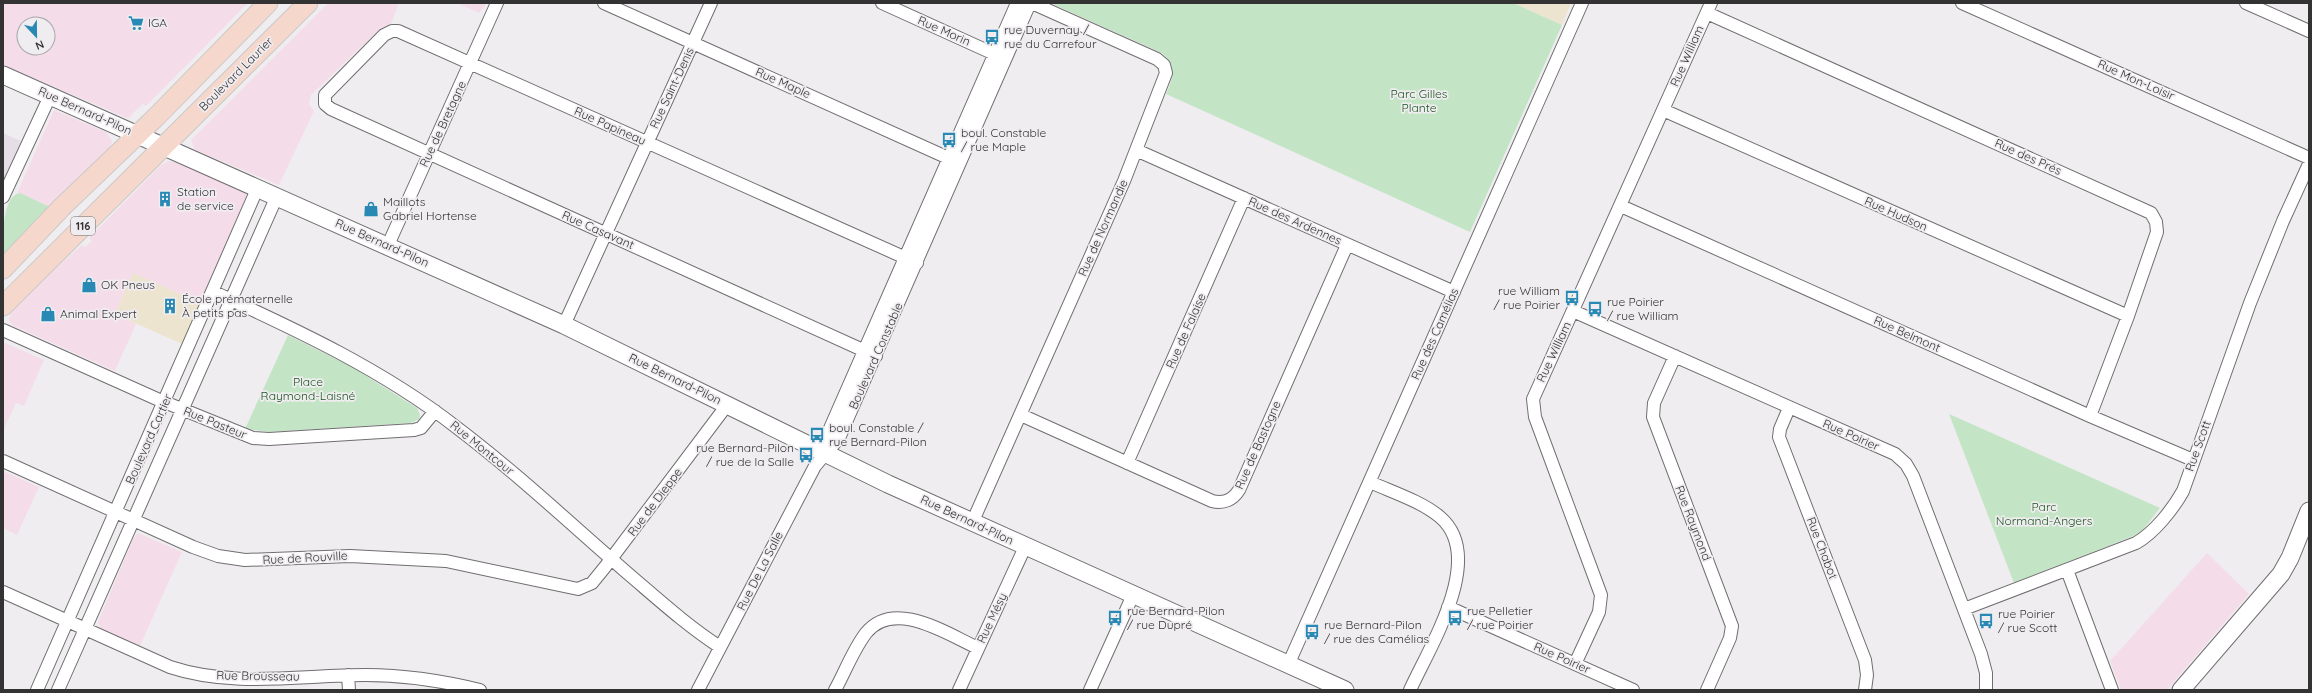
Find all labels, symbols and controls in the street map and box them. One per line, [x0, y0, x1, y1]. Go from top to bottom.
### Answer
street label: Rue Morin [916, 12, 973, 49]
supermarket icon: IGA [127, 14, 145, 32]
place label: IGA [148, 15, 167, 30]
north arrow [16, 16, 56, 56]
place label: rue Duvernay / rue du Carrefour [1004, 22, 1097, 51]
street label: Rue William [1666, 23, 1707, 89]
bus stop icon: rue Duvernay / rue du Carrefour [983, 28, 1001, 46]
street label: Boulevard Laurier [195, 33, 276, 114]
text: N [33, 37, 46, 53]
street label: Rue Saint-Denis [646, 45, 697, 131]
street label: Rue Mon-Loisir [2095, 56, 2177, 103]
street label: Rue Maple [753, 64, 813, 101]
street label: Rue de Bretagne [416, 78, 469, 169]
street label: Rue Bernard-Pilon [36, 83, 134, 138]
park label: Parc Gilles Plante [1391, 86, 1448, 115]
street label: Rue Papineau [572, 103, 648, 148]
place label: boul. Constable / rue Maple [961, 125, 1046, 154]
bus stop icon: boul. Constable / rue Maple [940, 131, 958, 149]
street label: Rue des Prés [1992, 135, 2064, 178]
street label: Rue de Normandie [1074, 177, 1131, 279]
place label: Station de service [177, 184, 234, 213]
building icon: Station de service [156, 190, 174, 208]
street label: Rue des Ardennes [1246, 193, 1344, 248]
street label: Rue Hudson [1862, 193, 1930, 234]
place label: Maillots Gabriel Hortense [383, 194, 477, 223]
shop icon: Maillots Gabriel Hortense [362, 200, 380, 218]
street label: Rue Casavant [560, 207, 637, 252]
street label: Rue Bernard-Pilon [333, 215, 431, 270]
road number: 116 [71, 217, 95, 235]
shop icon: OK Pneus [80, 276, 98, 294]
place label: OK Pneus [101, 277, 155, 292]
place label: rue William / rue Poirier [1494, 283, 1560, 312]
street label: Rue des Camélias [1408, 285, 1462, 382]
bus stop icon: rue William / rue Poirier [1563, 289, 1581, 307]
place label: École prématernelle À petits pas [182, 291, 293, 320]
street label: Rue de Falaise [1162, 291, 1209, 371]
place label: rue Poirier / rue William [1607, 294, 1679, 323]
building icon: École prématernelle À petits pas [161, 297, 179, 315]
street label: Boulevard Constable [845, 300, 906, 412]
bus stop icon: rue Poirier / rue William [1586, 300, 1604, 318]
shop icon: Animal Expert [39, 305, 57, 323]
place label: Animal Expert [60, 306, 137, 321]
street label: Rue Belmont [1872, 312, 1943, 355]
street label: Rue William [1533, 319, 1574, 385]
street label: Rue Bernard-Pilon [627, 350, 724, 407]
park label: Place Raymond-Laisné [261, 374, 356, 403]
street label: Boulevard Cartier [122, 391, 175, 486]
street label: Rue de Bastogne [1231, 398, 1284, 491]
street label: Rue Pasteur [181, 403, 249, 442]
street label: Rue Poirier [1821, 415, 1882, 454]
street label: Rue Montcour [447, 417, 518, 478]
street label: Rue Scott [2181, 418, 2214, 473]
place label: boul. Constable / rue Bernard-Pilon [829, 420, 927, 449]
bus stop icon: boul. Constable / rue Bernard-Pilon [808, 426, 826, 444]
place label: rue Bernard-Pilon / rue de la Salle [696, 440, 794, 469]
bus stop icon: rue Bernard-Pilon / rue de la Salle [797, 446, 815, 464]
street label: Rue de Dieppe [624, 464, 685, 539]
street label: Rue Raymond [1672, 483, 1715, 563]
street label: Rue Bernard-Pilon [918, 491, 1016, 548]
park label: Parc Normand-Angers [1996, 499, 2093, 528]
street label: Rue Chabot [1804, 515, 1841, 581]
street label: Rue De La Salle [733, 529, 786, 613]
street label: Rue de Rouville [262, 548, 348, 567]
street label: Rue Mésy [973, 590, 1010, 645]
place label: rue Bernard-Pilon / rue Dupré [1127, 603, 1225, 632]
place label: rue Pelletier / rue Poirier [1467, 603, 1534, 632]
place label: rue Poirier / rue Scott [1998, 606, 2057, 635]
bus stop icon: rue Bernard-Pilon / rue Dupré [1106, 609, 1124, 627]
bus stop icon: rue Pelletier / rue Poirier [1446, 609, 1464, 627]
bus stop icon: rue Poirier / rue Scott [1977, 612, 1995, 630]
place label: rue Bernard-Pilon / rue des Camélias [1324, 617, 1429, 646]
bus stop icon: rue Bernard-Pilon / rue des Camélias [1303, 623, 1321, 641]
street label: Rue Poirier [1532, 638, 1593, 677]
street label: Rue Brousseau [216, 667, 300, 684]

